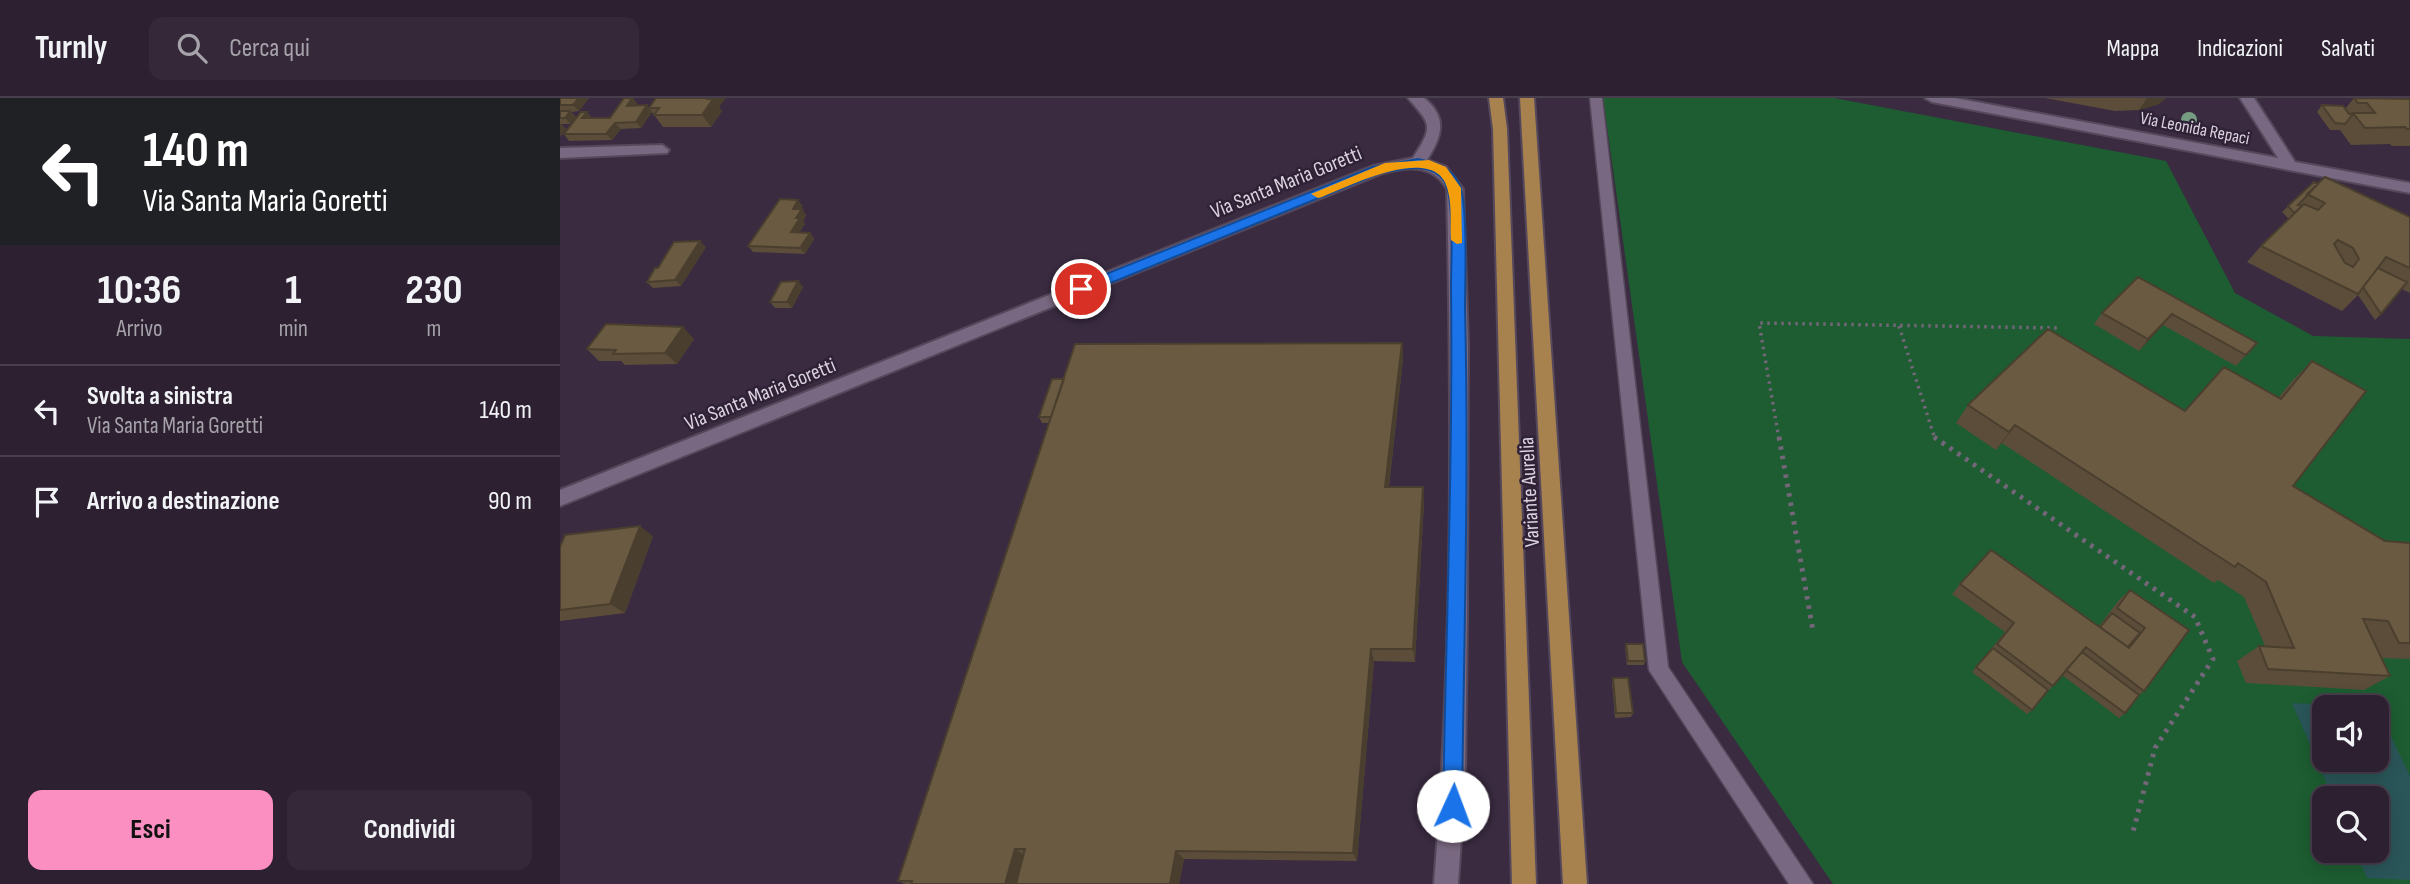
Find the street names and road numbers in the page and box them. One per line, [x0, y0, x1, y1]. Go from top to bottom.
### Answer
street label: Via Leonida Repaci [2138, 108, 2251, 149]
street label: Via Santa Maria Goretti [1207, 141, 1365, 224]
street label: Via Santa Maria Goretti [681, 353, 839, 436]
street label: Variante Aurelia [1514, 436, 1545, 548]

